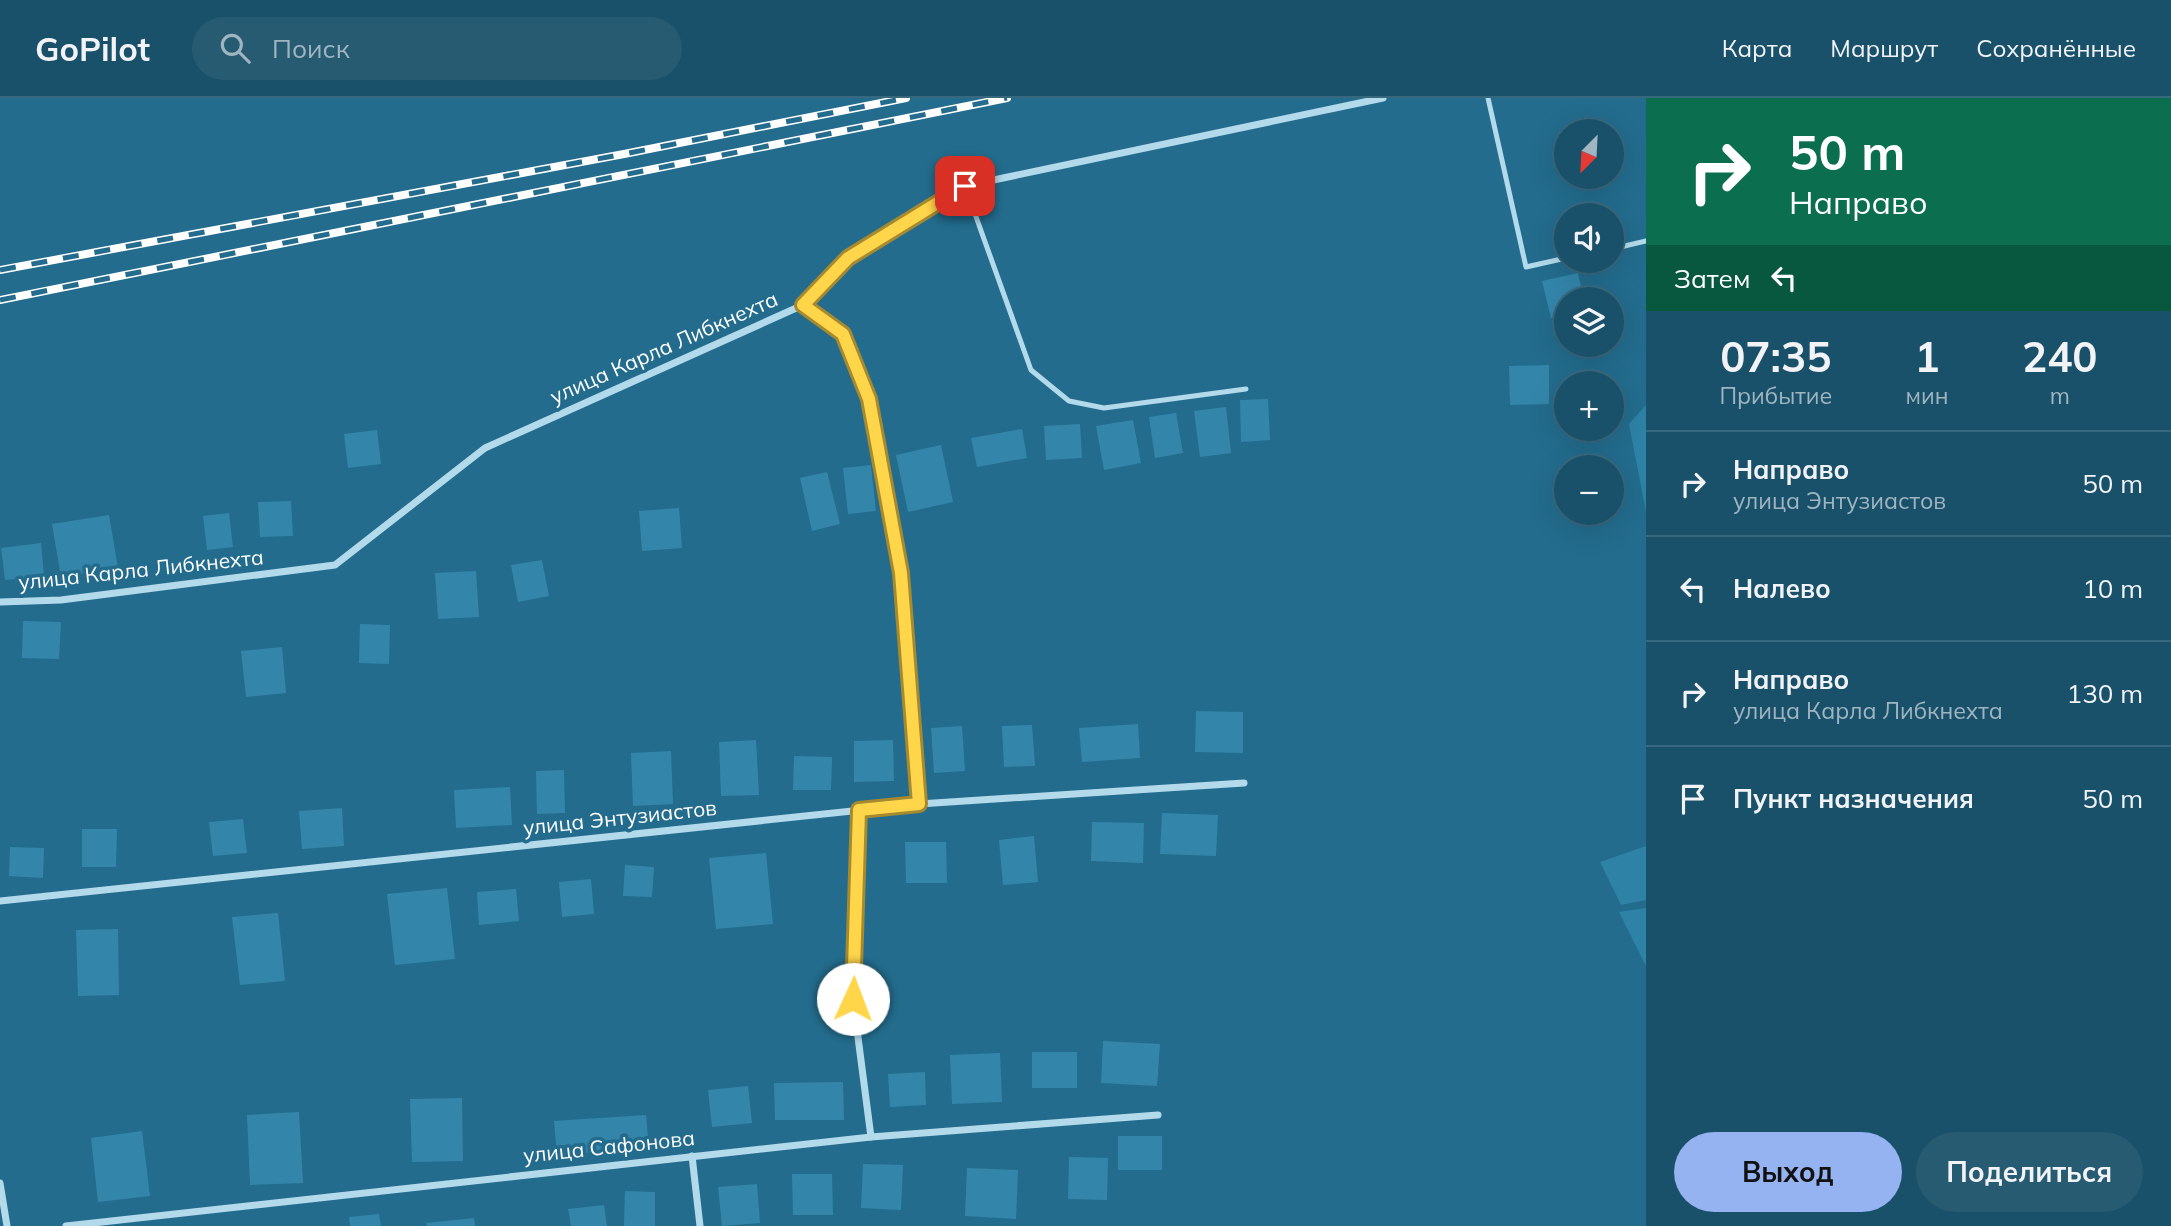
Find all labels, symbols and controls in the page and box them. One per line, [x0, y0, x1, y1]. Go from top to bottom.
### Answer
search box [192, 17, 682, 80]
text: GoPilot [35, 28, 150, 69]
icon: search [216, 29, 254, 67]
text: Поиск [272, 32, 350, 65]
text: Карта [1722, 33, 1792, 63]
text: Маршрут [1830, 33, 1938, 63]
text: Сохранённые [1976, 33, 2136, 63]
north arrow [1554, 119, 1624, 189]
map controls [1554, 119, 1624, 525]
text: 50 m [1789, 121, 1905, 182]
icon: right [1674, 126, 1765, 217]
pin [935, 156, 995, 216]
icon: arrive [946, 167, 984, 205]
text: Направо [1789, 182, 1928, 222]
button: sound [1554, 203, 1624, 273]
icon: left [1765, 259, 1803, 297]
text: Затем [1674, 262, 1751, 295]
street label: улица Карла Либкнехта [546, 285, 781, 409]
button: layers [1554, 287, 1624, 357]
text: 07:35 [1720, 330, 1831, 383]
text: 1 [1914, 330, 1940, 383]
text: 240 [2022, 330, 2098, 383]
button: + [1554, 371, 1624, 441]
text: Прибытие [1719, 381, 1832, 410]
text: мин [1906, 381, 1949, 410]
text: m [2050, 381, 2070, 410]
text: Направо [1733, 453, 1849, 486]
button: − [1554, 455, 1624, 525]
icon: right [1674, 465, 1712, 503]
text: 50 m [2082, 467, 2143, 500]
text: улица Энтузиастов [1733, 486, 1946, 515]
street label: улица Карла Либкнехта [17, 543, 265, 595]
icon: left [1674, 570, 1712, 608]
text: Налево [1733, 572, 1831, 605]
text: 10 m [2082, 572, 2143, 605]
text: Направо [1733, 663, 1849, 696]
icon: right [1674, 675, 1712, 713]
text: 130 m [2067, 677, 2143, 710]
text: улица Карла Либкнехта [1733, 696, 2003, 725]
icon: arrive [1674, 780, 1712, 818]
text: Пункт назначения [1733, 782, 1974, 815]
text: 50 m [2082, 782, 2143, 815]
street label: улица Энтузиастов [522, 794, 718, 840]
position arrow [816, 962, 890, 1036]
street label: улица Сафонова [522, 1124, 696, 1168]
button: Выход [1674, 1132, 1902, 1212]
button: Поделиться [1916, 1132, 2143, 1212]

